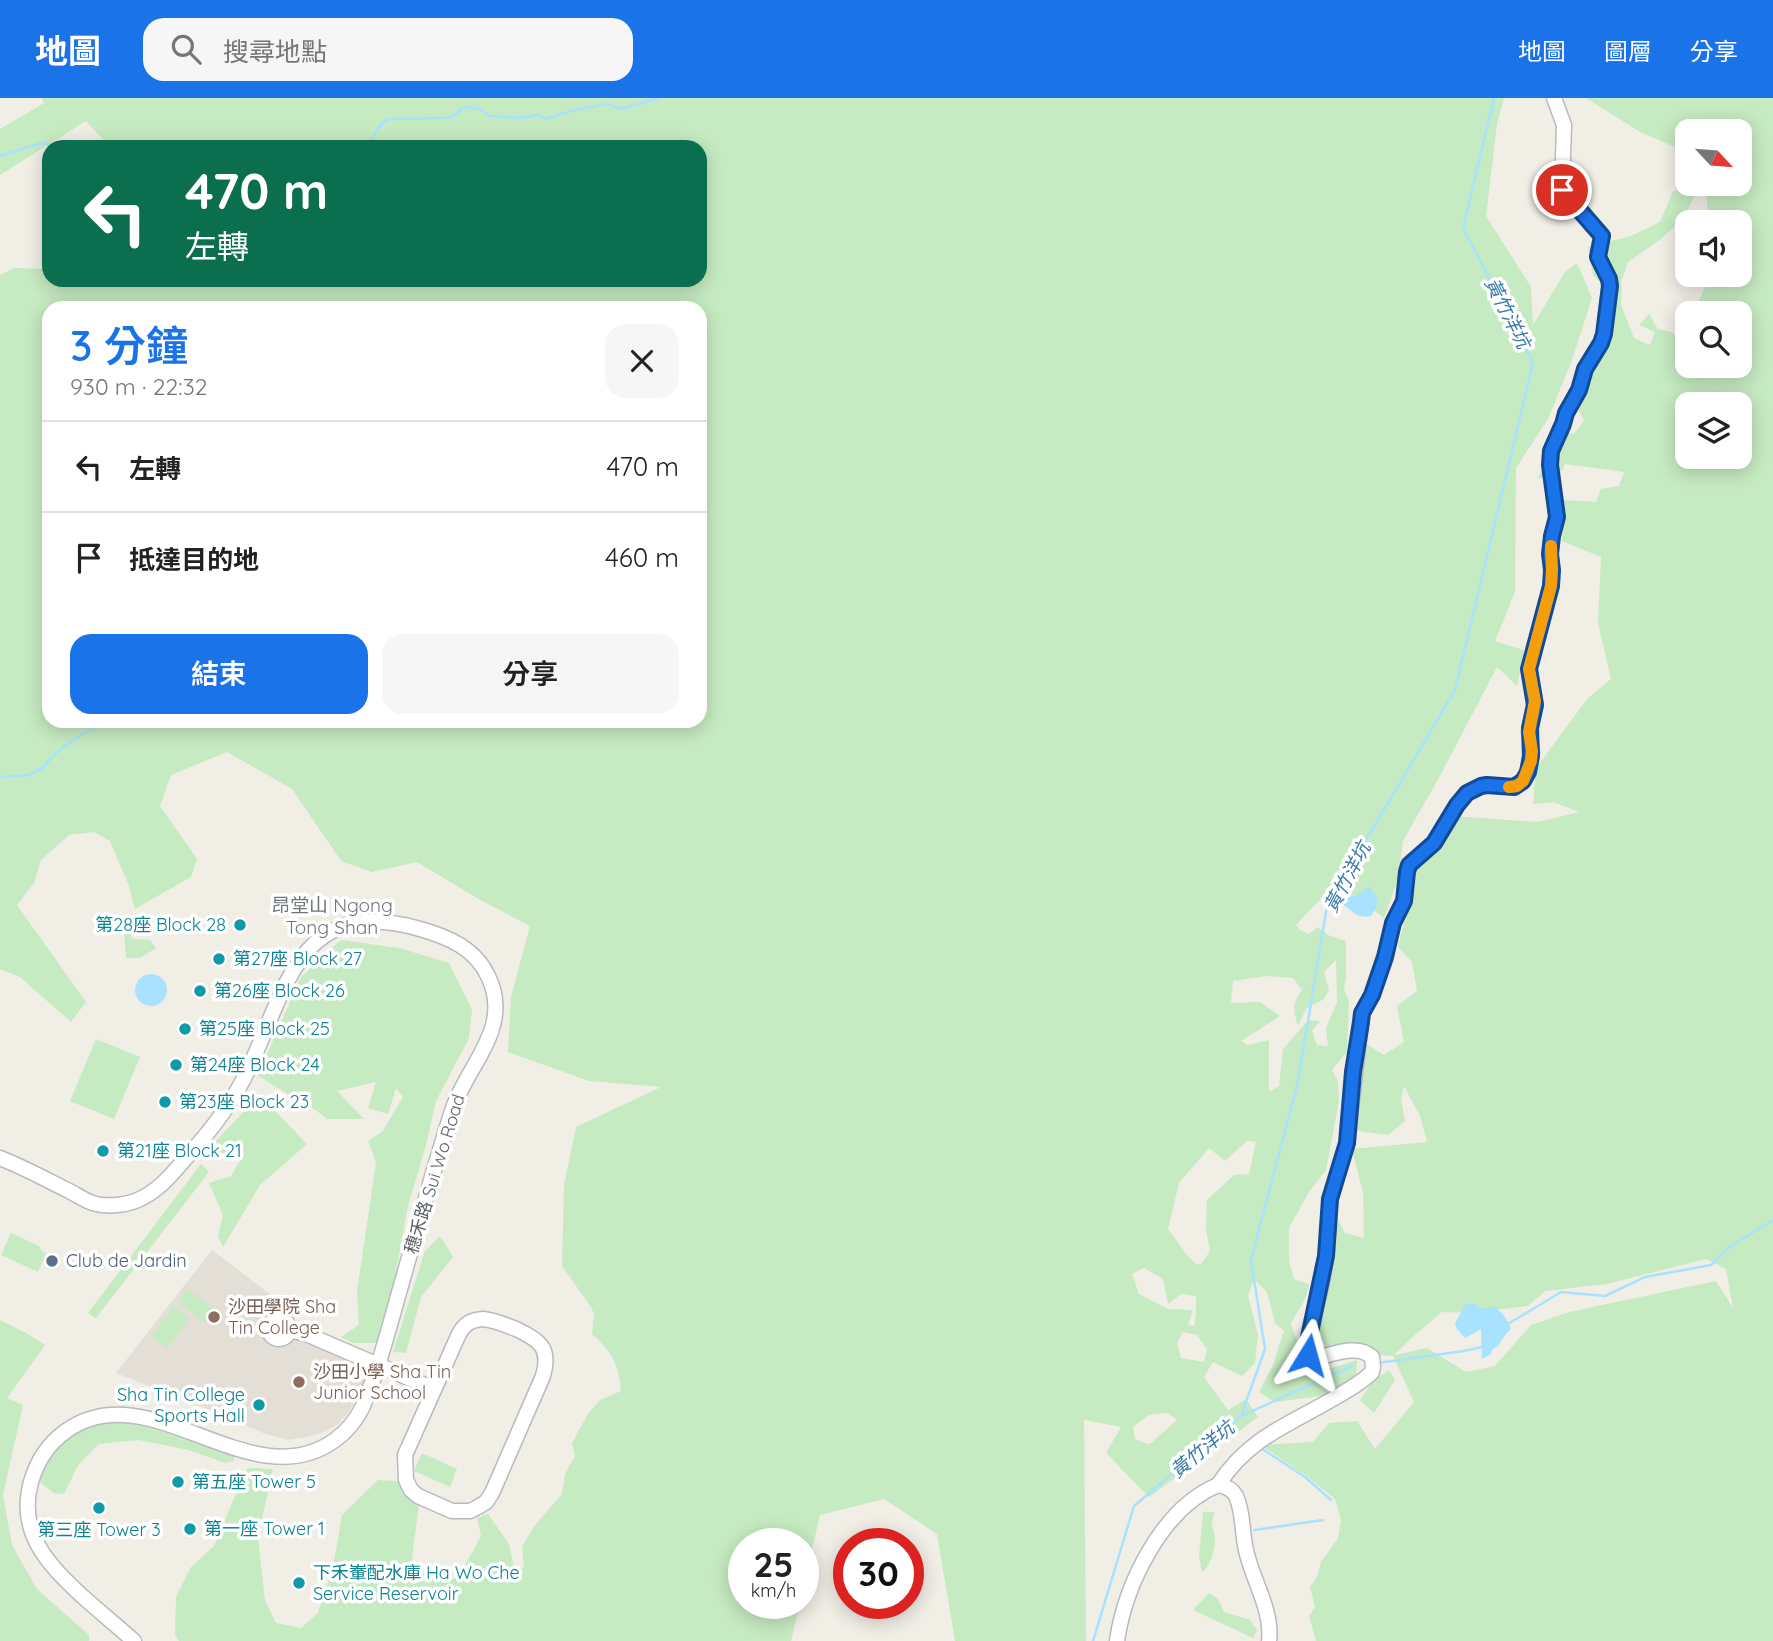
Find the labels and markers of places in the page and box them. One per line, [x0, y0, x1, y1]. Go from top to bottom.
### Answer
pin [1532, 160, 1592, 220]
place label: 第28座 Block 28 [95, 913, 226, 936]
marker: 第28座 Block 28 [232, 917, 248, 933]
place label: 第27座 Block 27 [233, 947, 362, 970]
marker: 第27座 Block 27 [211, 951, 227, 967]
place label: 第26座 Block 26 [214, 979, 345, 1002]
marker: 第26座 Block 26 [192, 983, 208, 999]
place label: 第25座 Block 25 [199, 1017, 330, 1040]
marker: 第25座 Block 25 [177, 1021, 193, 1037]
place label: 第24座 Block 24 [190, 1053, 320, 1076]
marker: 第24座 Block 24 [168, 1057, 184, 1073]
place label: 第23座 Block 23 [179, 1090, 309, 1113]
marker: 第23座 Block 23 [157, 1094, 173, 1110]
place label: 第21座 Block 21 [117, 1139, 242, 1162]
marker: 第21座 Block 21 [95, 1143, 111, 1159]
place label: Club de Jardin [66, 1249, 187, 1272]
marker: Club de Jardin [44, 1253, 60, 1269]
place label: 沙田學院 Sha Tin College [228, 1295, 336, 1339]
marker: 沙田學院 Sha Tin College [206, 1309, 222, 1325]
place label: 沙田小學 Sha Tin Junior School [313, 1360, 451, 1404]
marker: 沙田小學 Sha Tin Junior School [291, 1374, 307, 1390]
place label: Sha Tin College Sports Hall [117, 1383, 245, 1427]
marker: Sha Tin College Sports Hall [251, 1397, 267, 1413]
place label: 第五座 Tower 5 [192, 1470, 316, 1493]
marker: 第五座 Tower 5 [170, 1474, 186, 1490]
marker: 第三座 Tower 3 [91, 1500, 107, 1516]
place label: 第一座 Tower 1 [204, 1517, 325, 1540]
place label: 第三座 Tower 3 [37, 1518, 161, 1541]
marker: 第一座 Tower 1 [182, 1521, 198, 1537]
place label: 下禾輋配水庫 Ha Wo Che Service Reservoir [313, 1561, 520, 1605]
marker: 下禾輋配水庫 Ha Wo Che Service Reservoir [291, 1575, 307, 1591]

